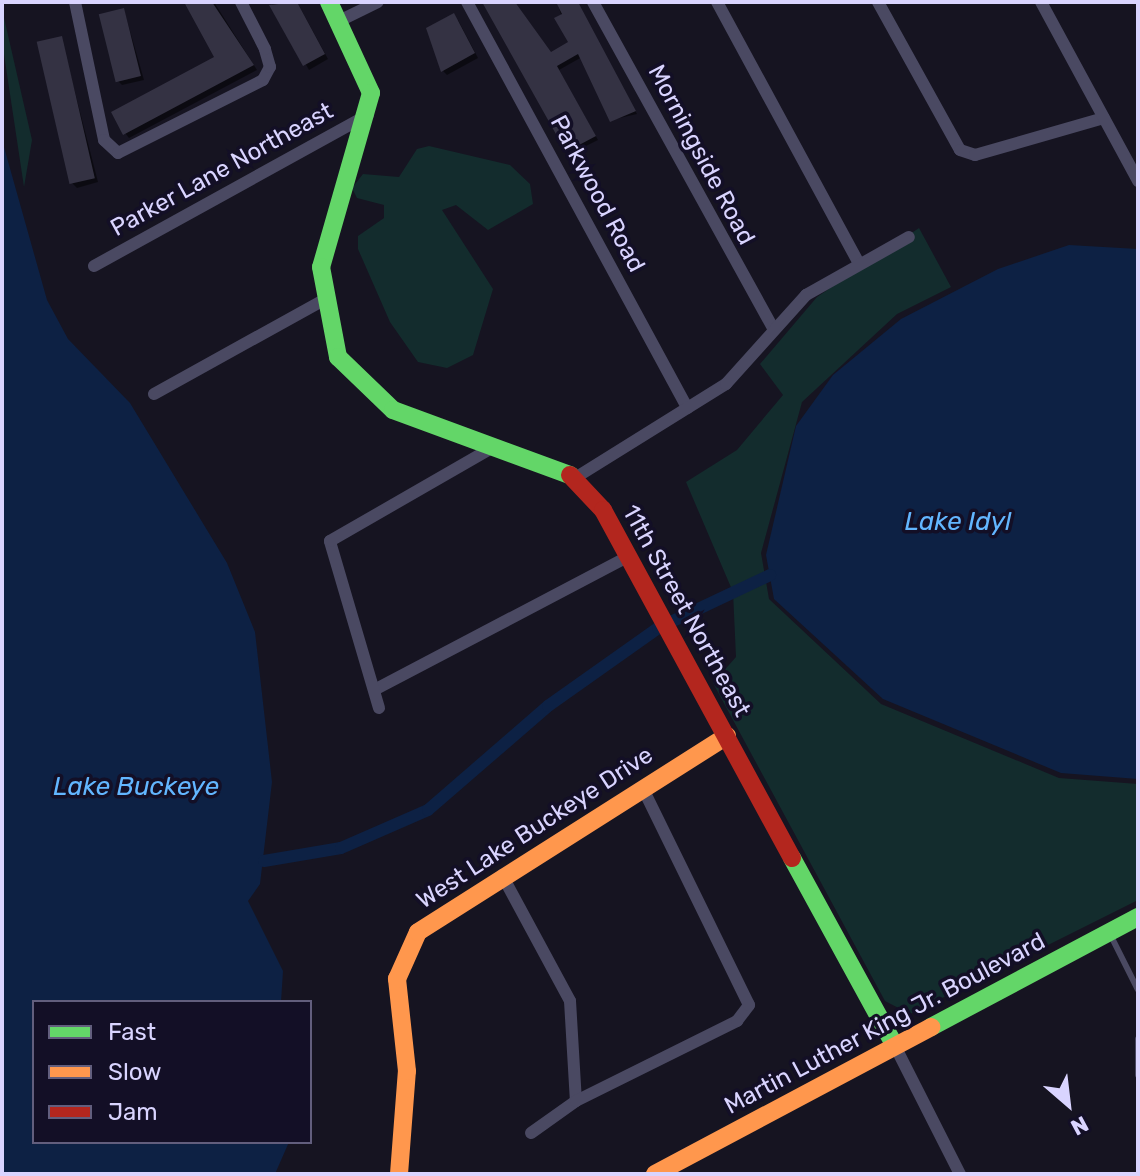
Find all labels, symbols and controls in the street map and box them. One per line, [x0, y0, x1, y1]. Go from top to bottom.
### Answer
street label: Morningside Road [641, 60, 761, 250]
street label: Parker Lane Northeast [106, 97, 338, 243]
street label: Parkwood Road [544, 111, 650, 277]
street label: 11th Street Northeast [616, 500, 756, 722]
water label: Lake Idyl [905, 506, 1011, 538]
street label: West Lake Buckeye Drive [411, 741, 659, 915]
water label: Lake Buckeye [53, 771, 219, 803]
street label: Martin Luther King Jr. Boulevard [720, 927, 1050, 1121]
legend [32, 1000, 312, 1144]
text: Fast [108, 1018, 156, 1046]
text: Slow [108, 1058, 161, 1086]
north arrow [1028, 1064, 1108, 1144]
text: Jam [108, 1098, 158, 1126]
text: N [1066, 1110, 1093, 1141]

